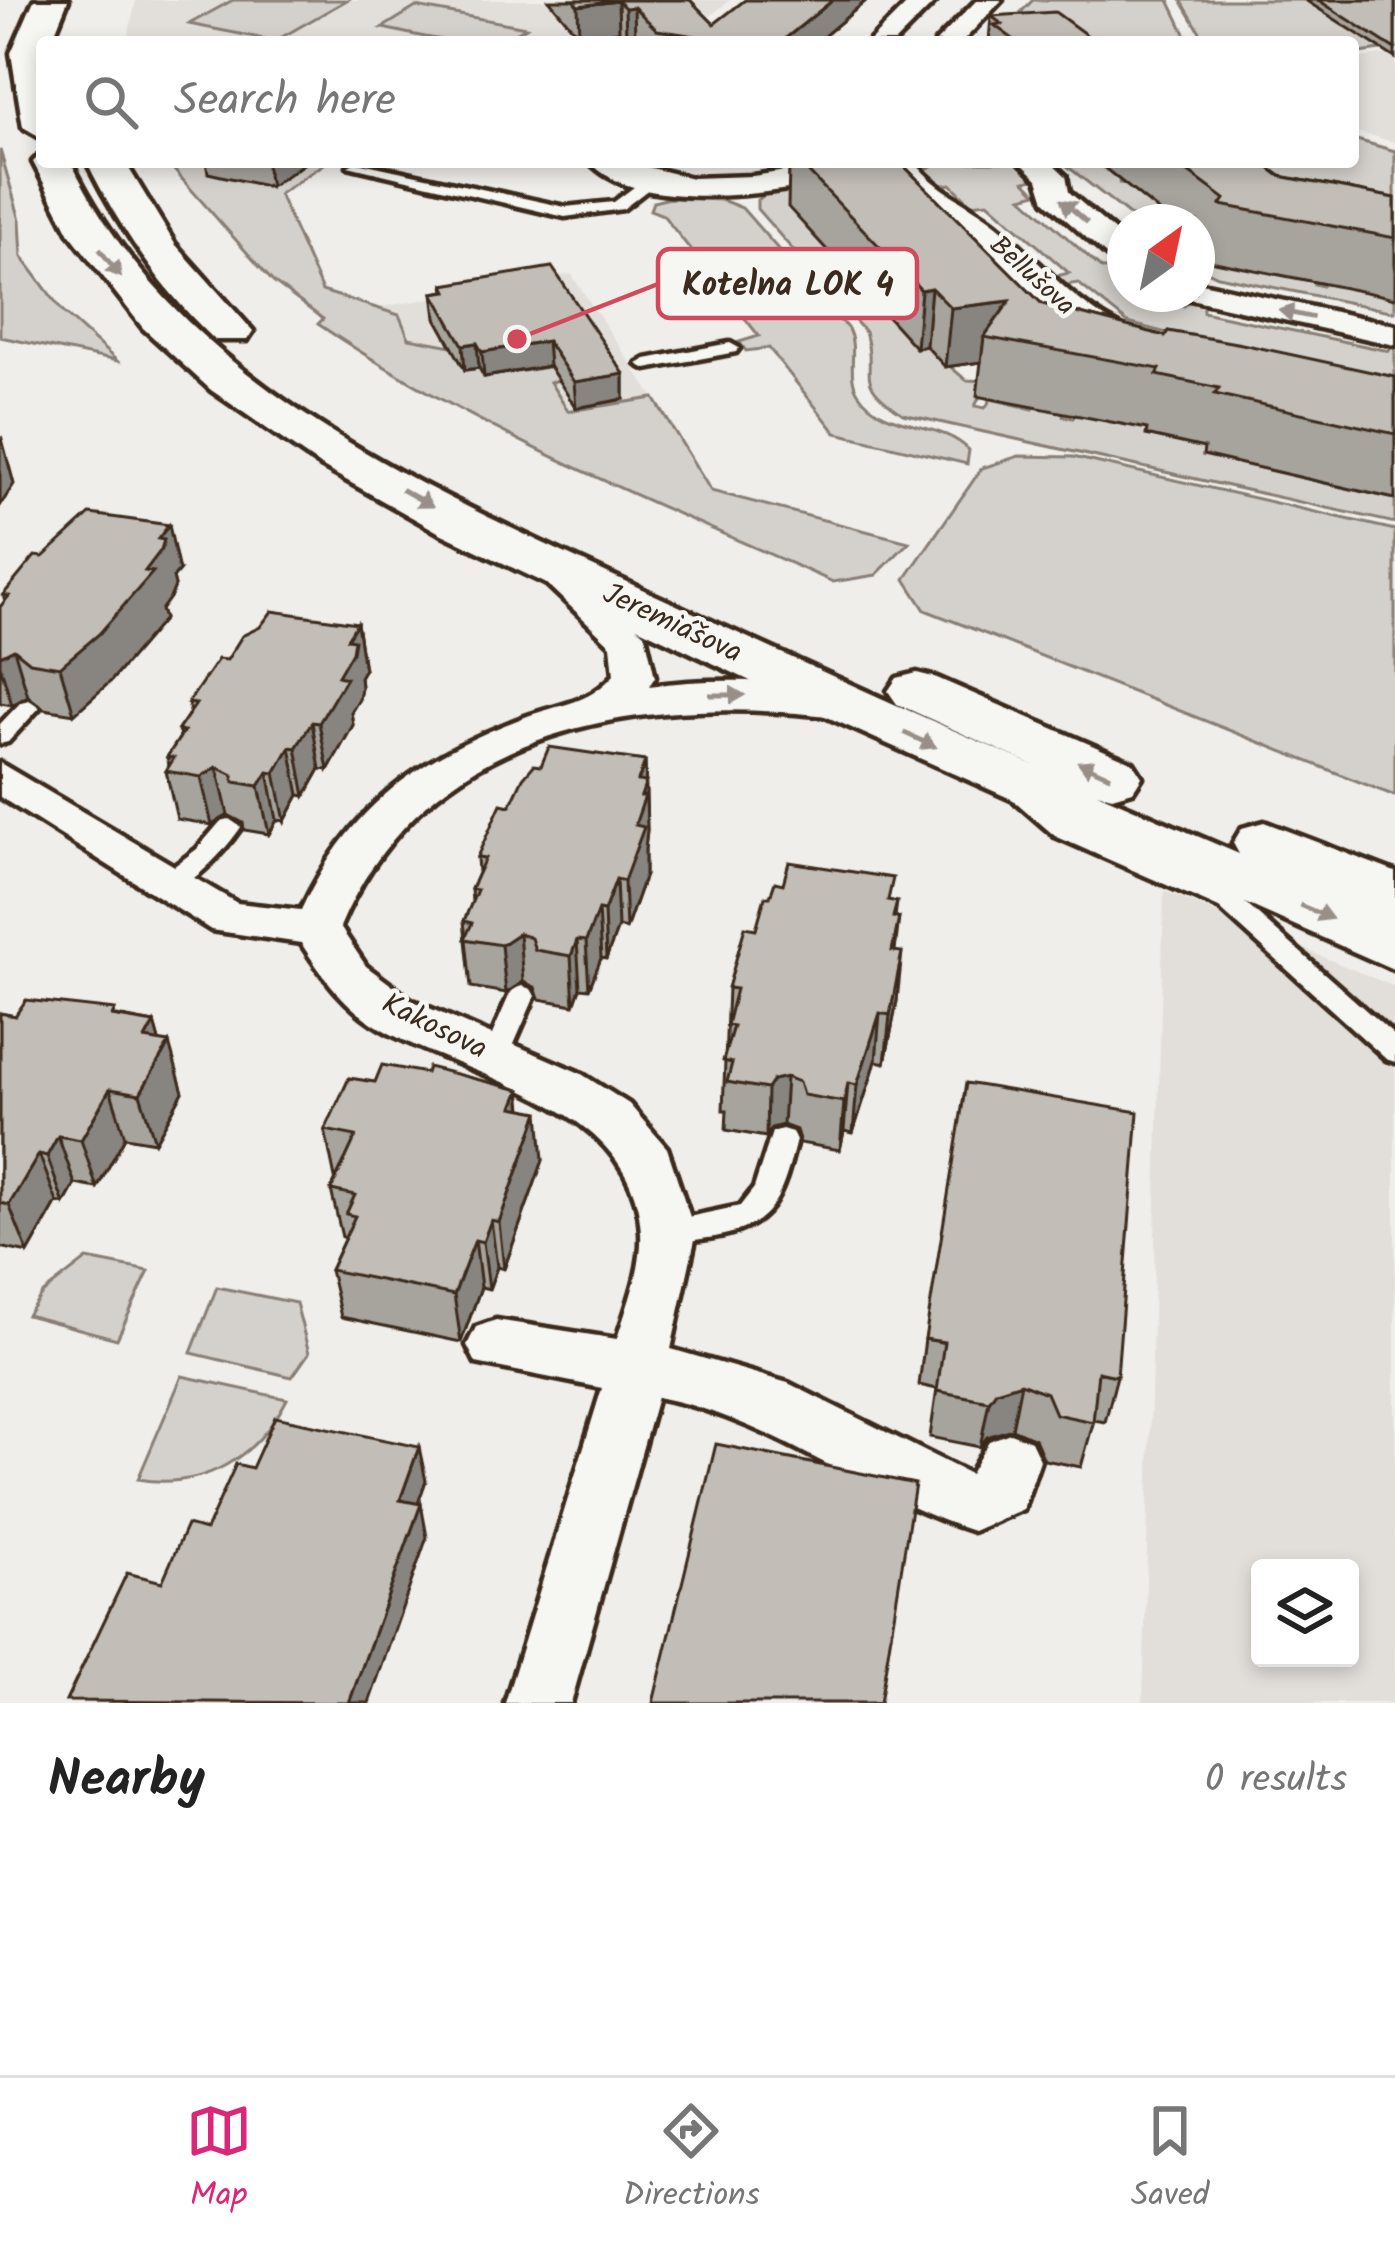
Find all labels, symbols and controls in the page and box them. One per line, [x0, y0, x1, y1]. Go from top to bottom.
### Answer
search box [36, 36, 1359, 168]
text: Search here [174, 66, 396, 138]
icon: search [78, 69, 144, 135]
one-way arrow [1059, 199, 1089, 225]
north arrow [1107, 204, 1215, 312]
street label: Bellušova [979, 225, 1085, 327]
one-way arrow [97, 247, 122, 278]
callout: Kotelna LOK 4 [658, 249, 917, 318]
text: Kotelna LOK 4 [682, 260, 894, 313]
one-way arrow [1276, 303, 1314, 322]
one-way arrow [400, 487, 435, 508]
street label: Jeremiášova [594, 571, 750, 677]
one-way arrow [709, 685, 747, 705]
one-way arrow [903, 730, 938, 750]
one-way arrow [1076, 759, 1111, 779]
one-way arrow [1298, 903, 1334, 922]
street label: Kakosova [373, 981, 495, 1073]
map controls [1251, 1559, 1359, 1667]
button: layers [1251, 1559, 1359, 1667]
text: Nearby [48, 1741, 205, 1822]
text: 0 results [1205, 1750, 1347, 1812]
tab: Map [186, 2098, 252, 2223]
tab: Directions [623, 2098, 760, 2223]
tab: Saved [1131, 2098, 1209, 2223]

